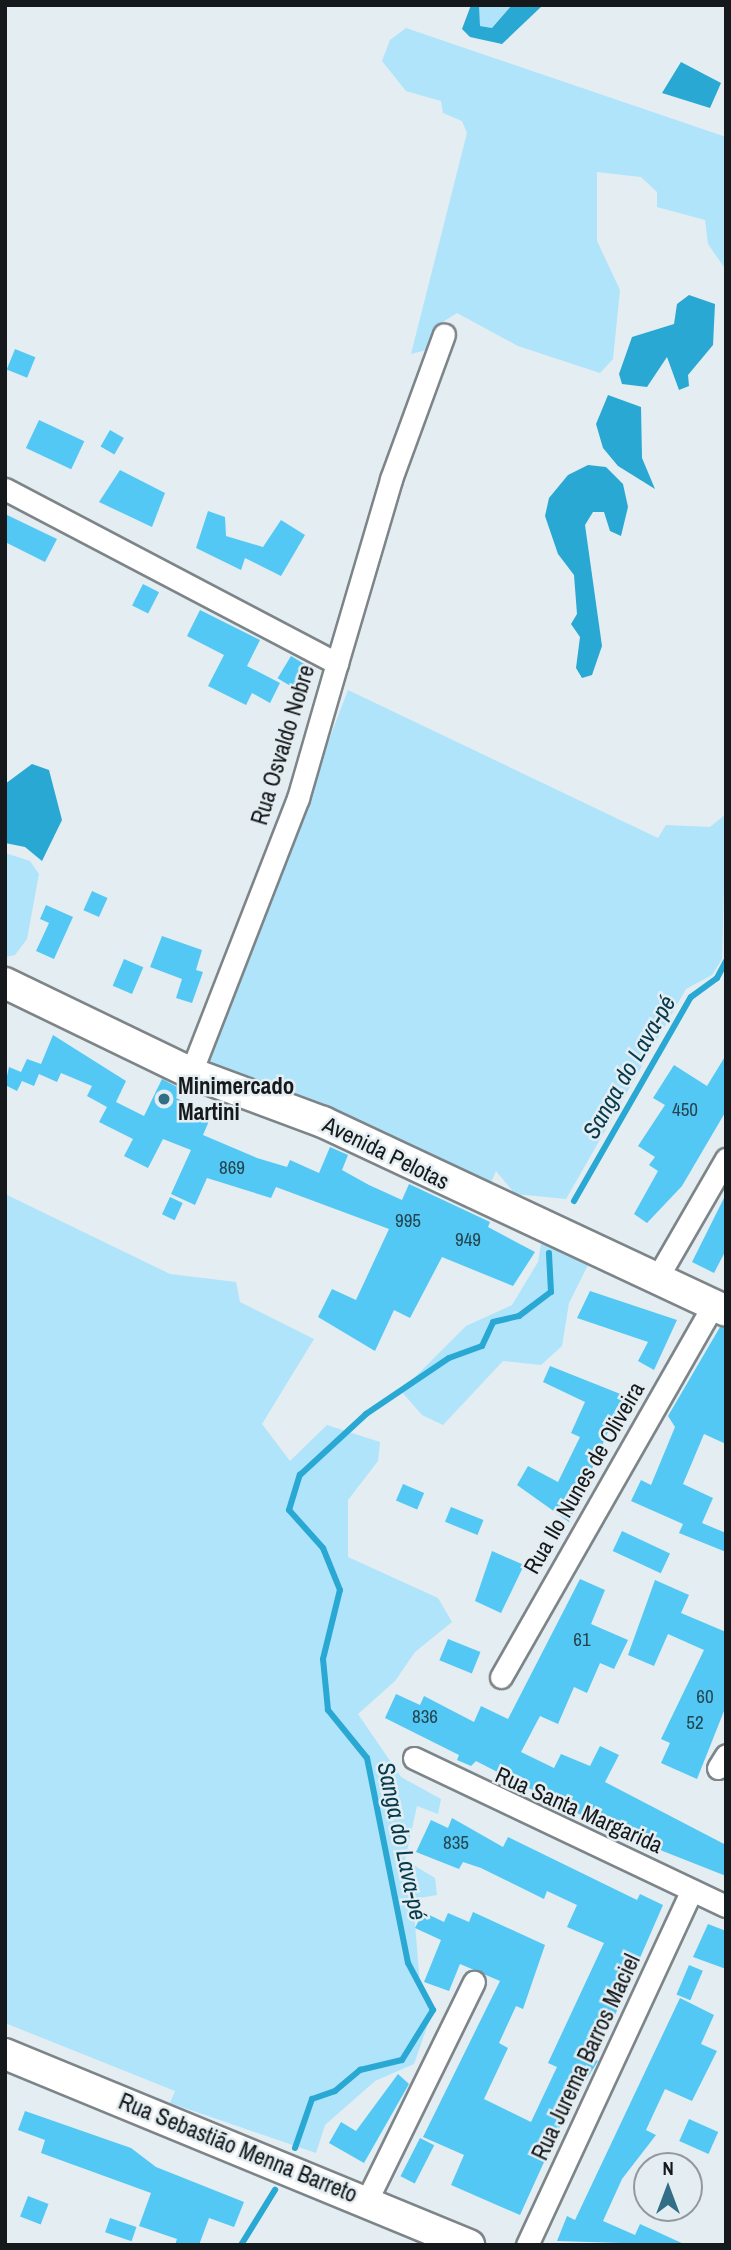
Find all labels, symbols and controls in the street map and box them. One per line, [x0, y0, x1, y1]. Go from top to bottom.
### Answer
street label: Rua Osvaldo Nobre [246, 662, 320, 828]
water label: Sanga do Lava-pé [576, 990, 682, 1144]
place label: Minimercado Martini [178, 1072, 294, 1126]
marker: Minimercado Martini [156, 1091, 172, 1107]
house number: 450 [672, 1099, 698, 1121]
street label: Avenida Pelotas [318, 1111, 454, 1195]
house number: 869 [219, 1157, 245, 1179]
house number: 995 [395, 1210, 421, 1232]
house number: 949 [455, 1229, 481, 1251]
street label: Rua Ilo Nunes de Oliveira [518, 1377, 650, 1579]
house number: 61 [573, 1629, 591, 1651]
house number: 60 [696, 1686, 714, 1708]
house number: 836 [412, 1706, 438, 1728]
house number: 52 [686, 1712, 704, 1734]
water label: Sanga do Lava-pé [371, 1759, 433, 1923]
street label: Rua Santa Margarida [491, 1761, 667, 1859]
house number: 835 [443, 1832, 469, 1854]
street label: Rua Jurema Barros Maciel [526, 1950, 646, 2164]
street label: Rua Sebastião Menna Barreto [115, 2087, 361, 2209]
north arrow [633, 2152, 703, 2222]
text: N [662, 2155, 674, 2181]

